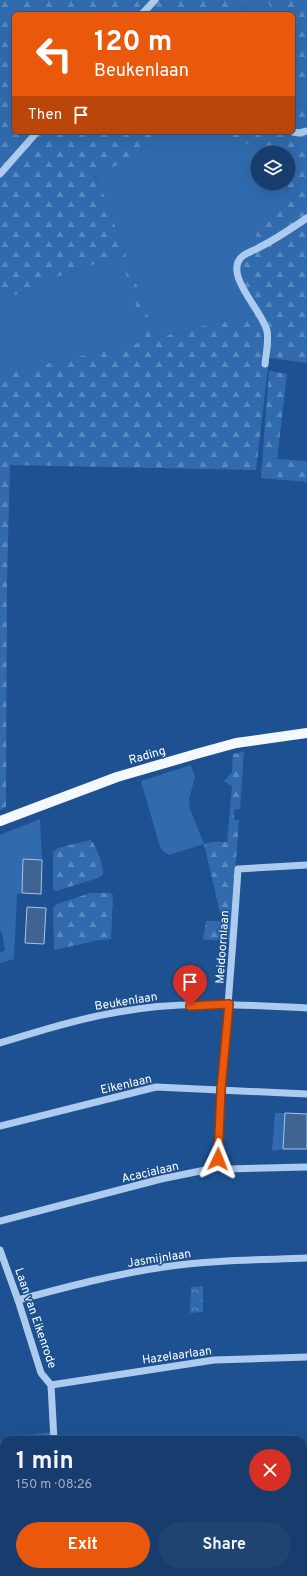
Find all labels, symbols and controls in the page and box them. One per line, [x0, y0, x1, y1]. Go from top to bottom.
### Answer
text: 120 m [94, 25, 172, 61]
icon: left [28, 28, 80, 80]
text: Beukenlaan [94, 60, 189, 83]
icon: arrive [70, 104, 92, 126]
text: Then [28, 106, 62, 125]
map controls [251, 146, 295, 190]
button: layers [251, 146, 295, 190]
street label: Rading [127, 743, 168, 769]
street label: Meidoornlaan [212, 910, 234, 984]
pin [173, 965, 207, 1006]
icon: arrive [179, 971, 201, 993]
street label: Beukenlaan [94, 989, 159, 1015]
street label: Eikenlaan [99, 1071, 154, 1099]
position arrow [197, 1138, 239, 1180]
street label: Acacialaan [120, 1159, 181, 1187]
street label: Jasmijnlaan [126, 1246, 192, 1272]
street label: Laan van Eikenrode [10, 1266, 60, 1371]
street label: Hazelaarlaan [141, 1343, 213, 1369]
text: 1 min [16, 1447, 74, 1477]
button: close [249, 1449, 291, 1491]
text: 150 m · 08:26 [16, 1477, 92, 1493]
button: Exit [16, 1522, 150, 1568]
button: Share [158, 1522, 291, 1568]

